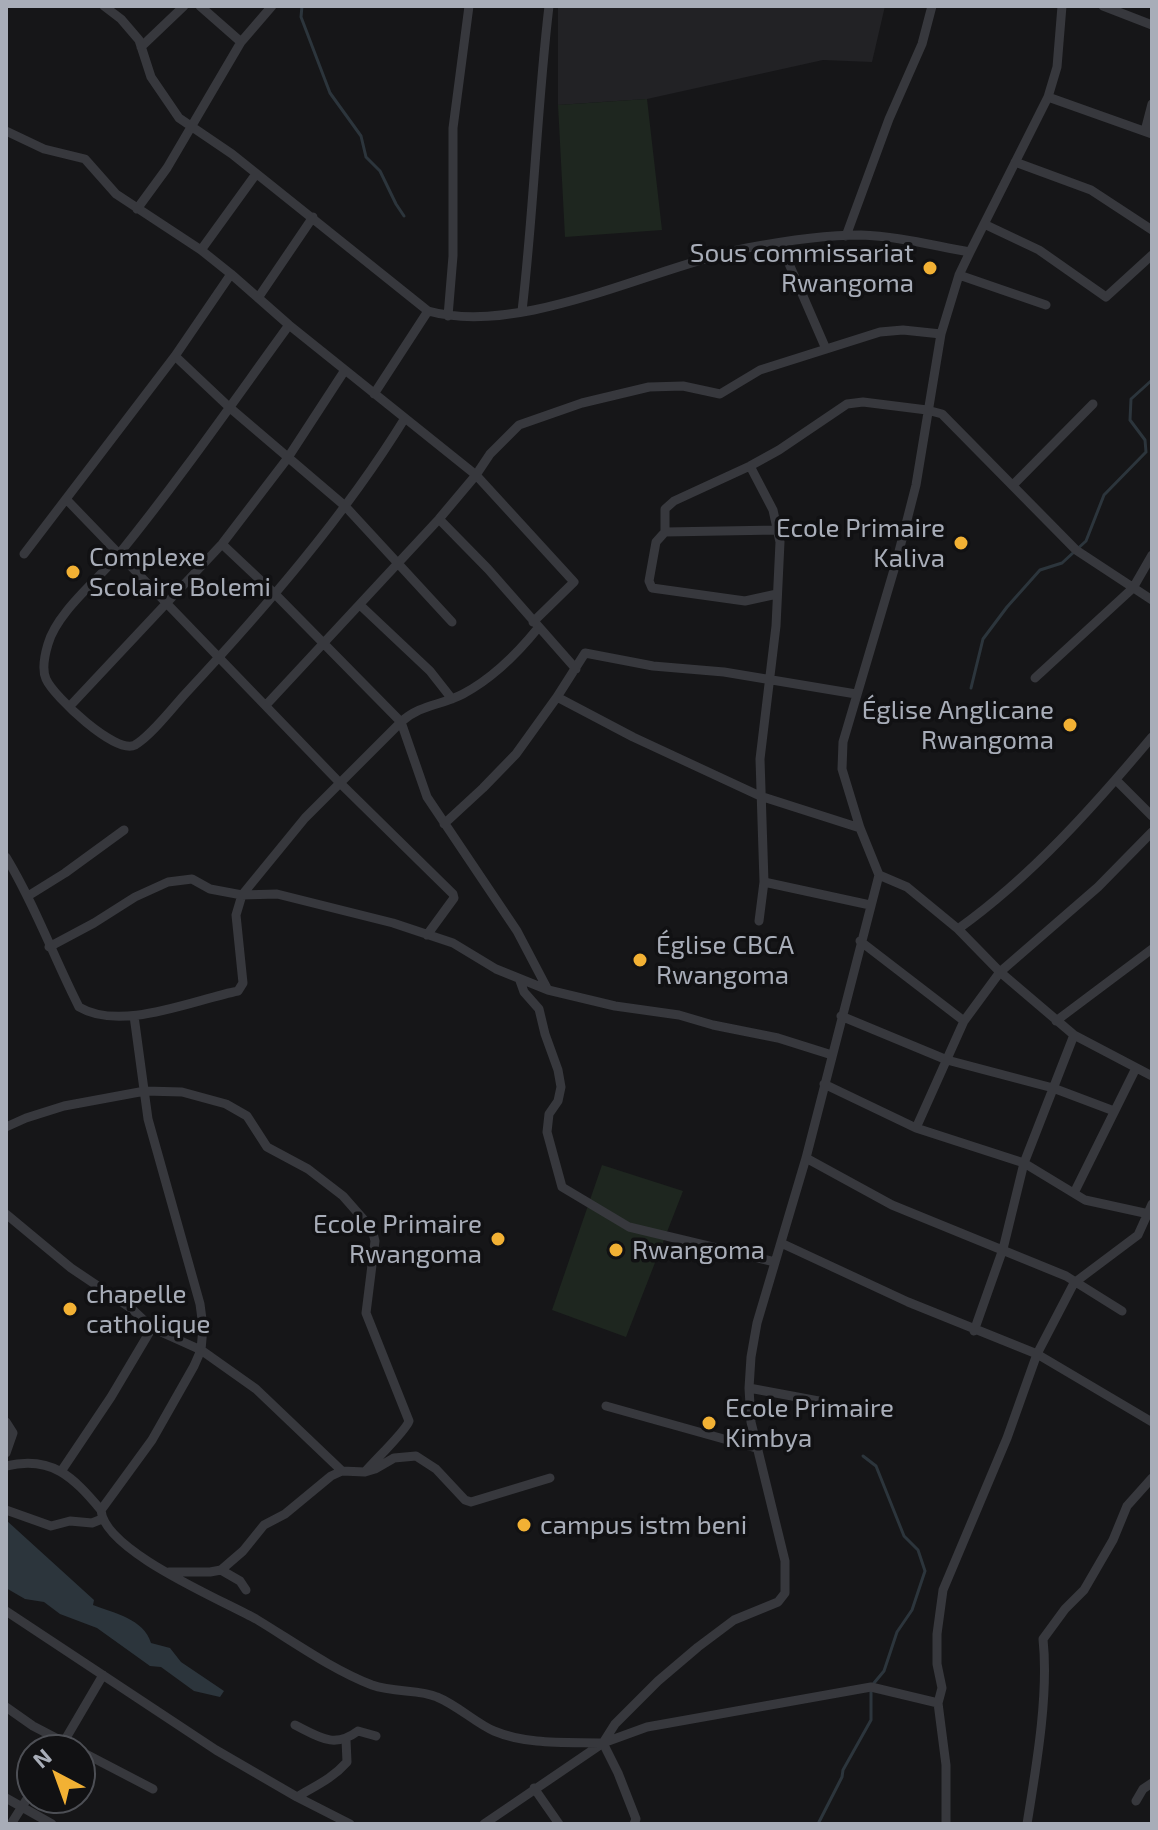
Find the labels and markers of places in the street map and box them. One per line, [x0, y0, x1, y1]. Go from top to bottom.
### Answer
place label: Sous commissariat Rwangoma [690, 237, 914, 298]
marker: Sous commissariat Rwangoma [921, 259, 939, 277]
place label: Ecole Primaire Kaliva [776, 512, 945, 574]
marker: Ecole Primaire Kaliva [952, 534, 970, 552]
place label: Complexe Scolaire Bolemi [89, 541, 271, 602]
marker: Complexe Scolaire Bolemi [64, 563, 82, 581]
place label: Église Anglicane Rwangoma [862, 694, 1054, 756]
marker: Église Anglicane Rwangoma [1061, 716, 1079, 734]
place label: Église CBCA Rwangoma [656, 929, 794, 990]
marker: Église CBCA Rwangoma [631, 951, 649, 969]
place label: Ecole Primaire Rwangoma [313, 1208, 482, 1270]
marker: Ecole Primaire Rwangoma [489, 1230, 507, 1248]
place label: Rwangoma [632, 1234, 765, 1266]
marker: Rwangoma [607, 1241, 625, 1259]
place label: chapelle catholique [86, 1278, 211, 1340]
marker: chapelle catholique [61, 1300, 79, 1318]
place label: Ecole Primaire Kimbya [725, 1392, 894, 1454]
marker: Ecole Primaire Kimbya [700, 1414, 718, 1432]
place label: campus istm beni [540, 1509, 747, 1541]
marker: campus istm beni [515, 1516, 533, 1534]

